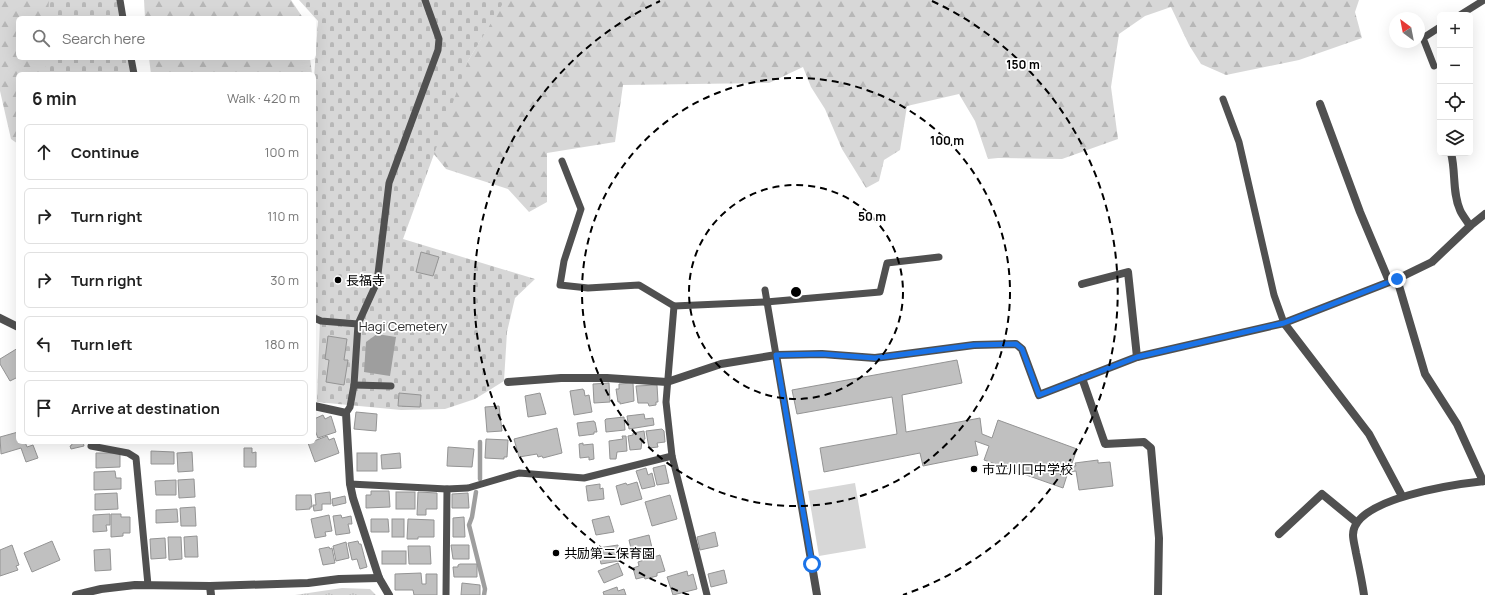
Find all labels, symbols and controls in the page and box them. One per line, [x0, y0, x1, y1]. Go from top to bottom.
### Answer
north arrow [1389, 12, 1425, 48]
map controls [1437, 12, 1473, 156]
button: + [1437, 12, 1473, 48]
search box [16, 16, 316, 60]
icon: search [30, 27, 52, 49]
text: Search here [62, 28, 145, 49]
button: − [1437, 48, 1473, 84]
text: 150 m [1006, 56, 1040, 73]
button: locate [1437, 84, 1473, 120]
text: 6 min [32, 87, 77, 110]
text: Walk · 420 m [227, 89, 300, 107]
button: layers [1437, 120, 1473, 156]
text: 100 m [930, 132, 964, 149]
icon: ahead [33, 141, 55, 163]
text: Continue [71, 142, 139, 163]
text: 100 m [264, 143, 299, 161]
icon: right [33, 205, 55, 227]
text: Turn right [71, 206, 142, 227]
text: 110 m [267, 207, 299, 225]
text: 50 m [858, 208, 886, 225]
icon: right [33, 269, 55, 291]
text: Turn right [71, 270, 142, 291]
route end [1388, 270, 1406, 288]
text: 30 m [270, 271, 299, 289]
place label: 長福寺 [346, 271, 385, 289]
marker: 長福寺 [333, 275, 343, 285]
centre of rings [789, 285, 803, 299]
park label: Hagi Cemetery [359, 317, 448, 335]
icon: left [33, 333, 55, 355]
text: Turn left [71, 334, 133, 355]
text: 180 m [265, 335, 299, 353]
icon: arrive [33, 397, 55, 419]
text: Arrive at destination [71, 398, 220, 419]
place label: 市立川口中学校 [982, 460, 1073, 478]
marker: 市立川口中学校 [969, 464, 979, 474]
place label: 共励第二保育園 [564, 544, 655, 562]
marker: 共励第二保育園 [551, 548, 561, 558]
route start [803, 555, 821, 573]

